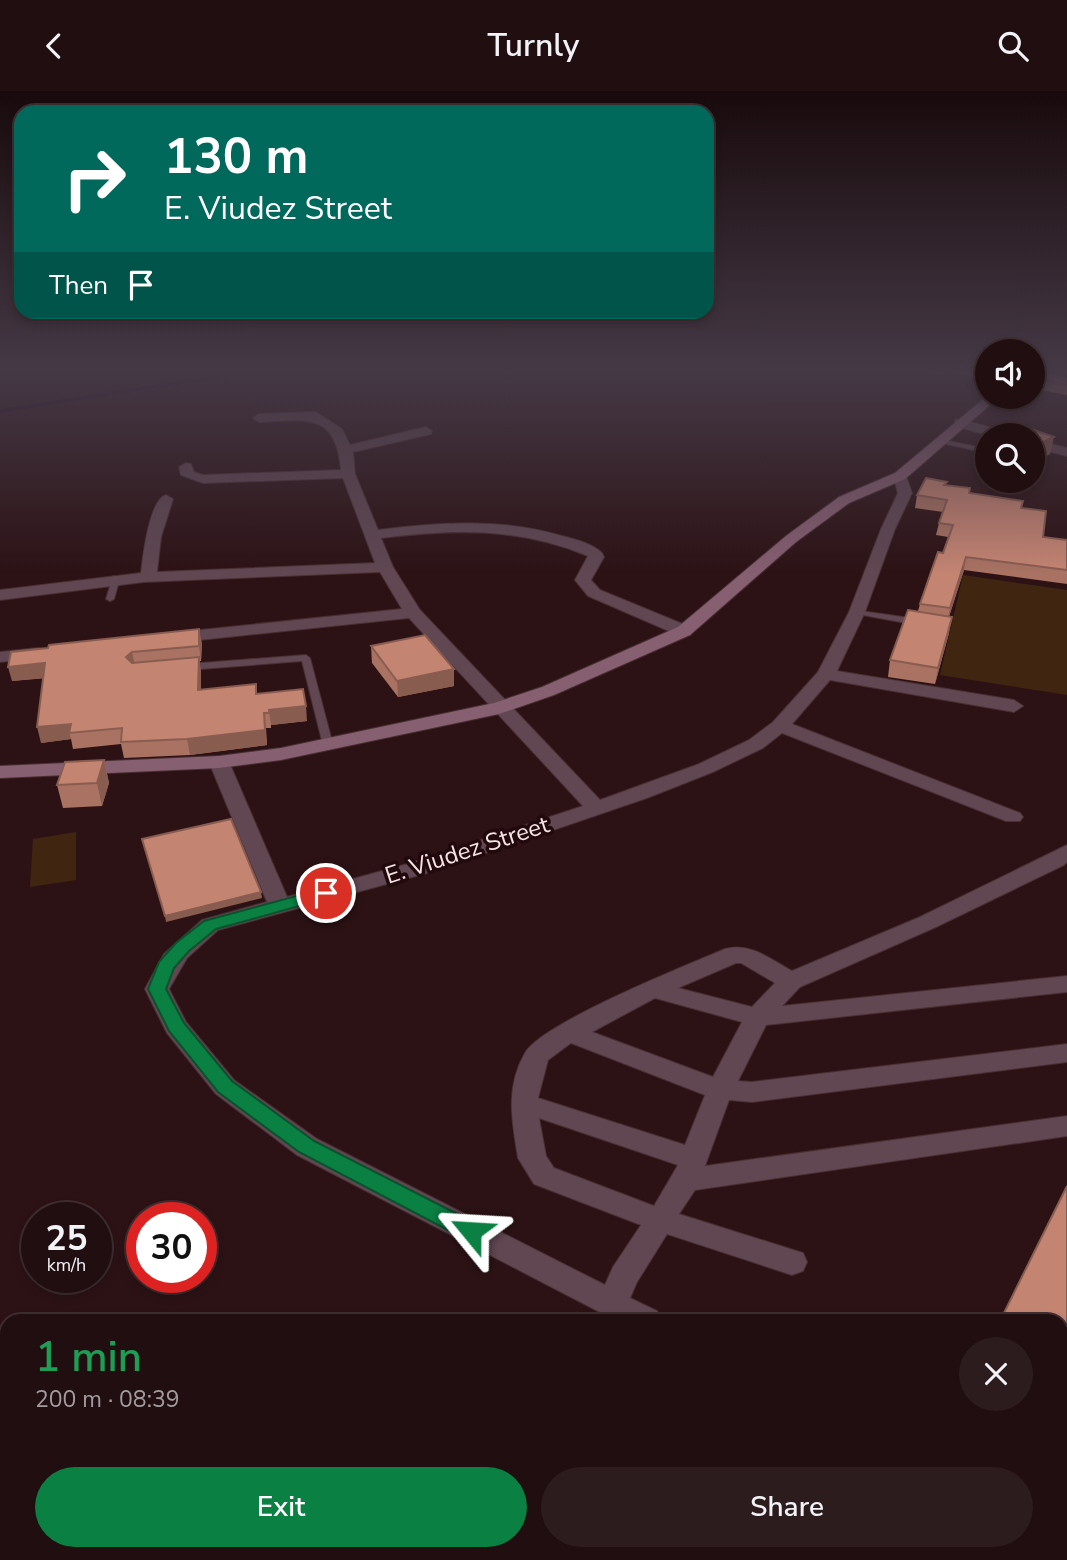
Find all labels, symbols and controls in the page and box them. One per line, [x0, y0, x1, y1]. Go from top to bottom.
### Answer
text: Turnly [488, 24, 579, 67]
icon: back [35, 27, 73, 65]
icon: search [994, 27, 1032, 65]
text: 130 m [164, 123, 308, 190]
icon: right [49, 133, 140, 224]
text: E. Viudez Street [164, 187, 392, 230]
icon: arrive [122, 266, 160, 304]
text: Then [49, 268, 108, 303]
map controls [975, 339, 1045, 493]
button: sound [975, 339, 1045, 409]
button: search [975, 423, 1045, 493]
street label: E. Viudez Street [381, 808, 554, 892]
pin [296, 863, 356, 923]
icon: arrive [307, 874, 345, 912]
position arrow [434, 1194, 508, 1268]
speed limit sign: 30 [126, 1202, 217, 1293]
text: 25 [45, 1215, 88, 1262]
text: km/h [47, 1253, 86, 1277]
text: 1 min [35, 1329, 142, 1386]
button: close [959, 1337, 1033, 1411]
text: 200 m · 08:39 [35, 1384, 180, 1415]
button: Exit [35, 1467, 527, 1547]
button: Share [541, 1467, 1033, 1547]

